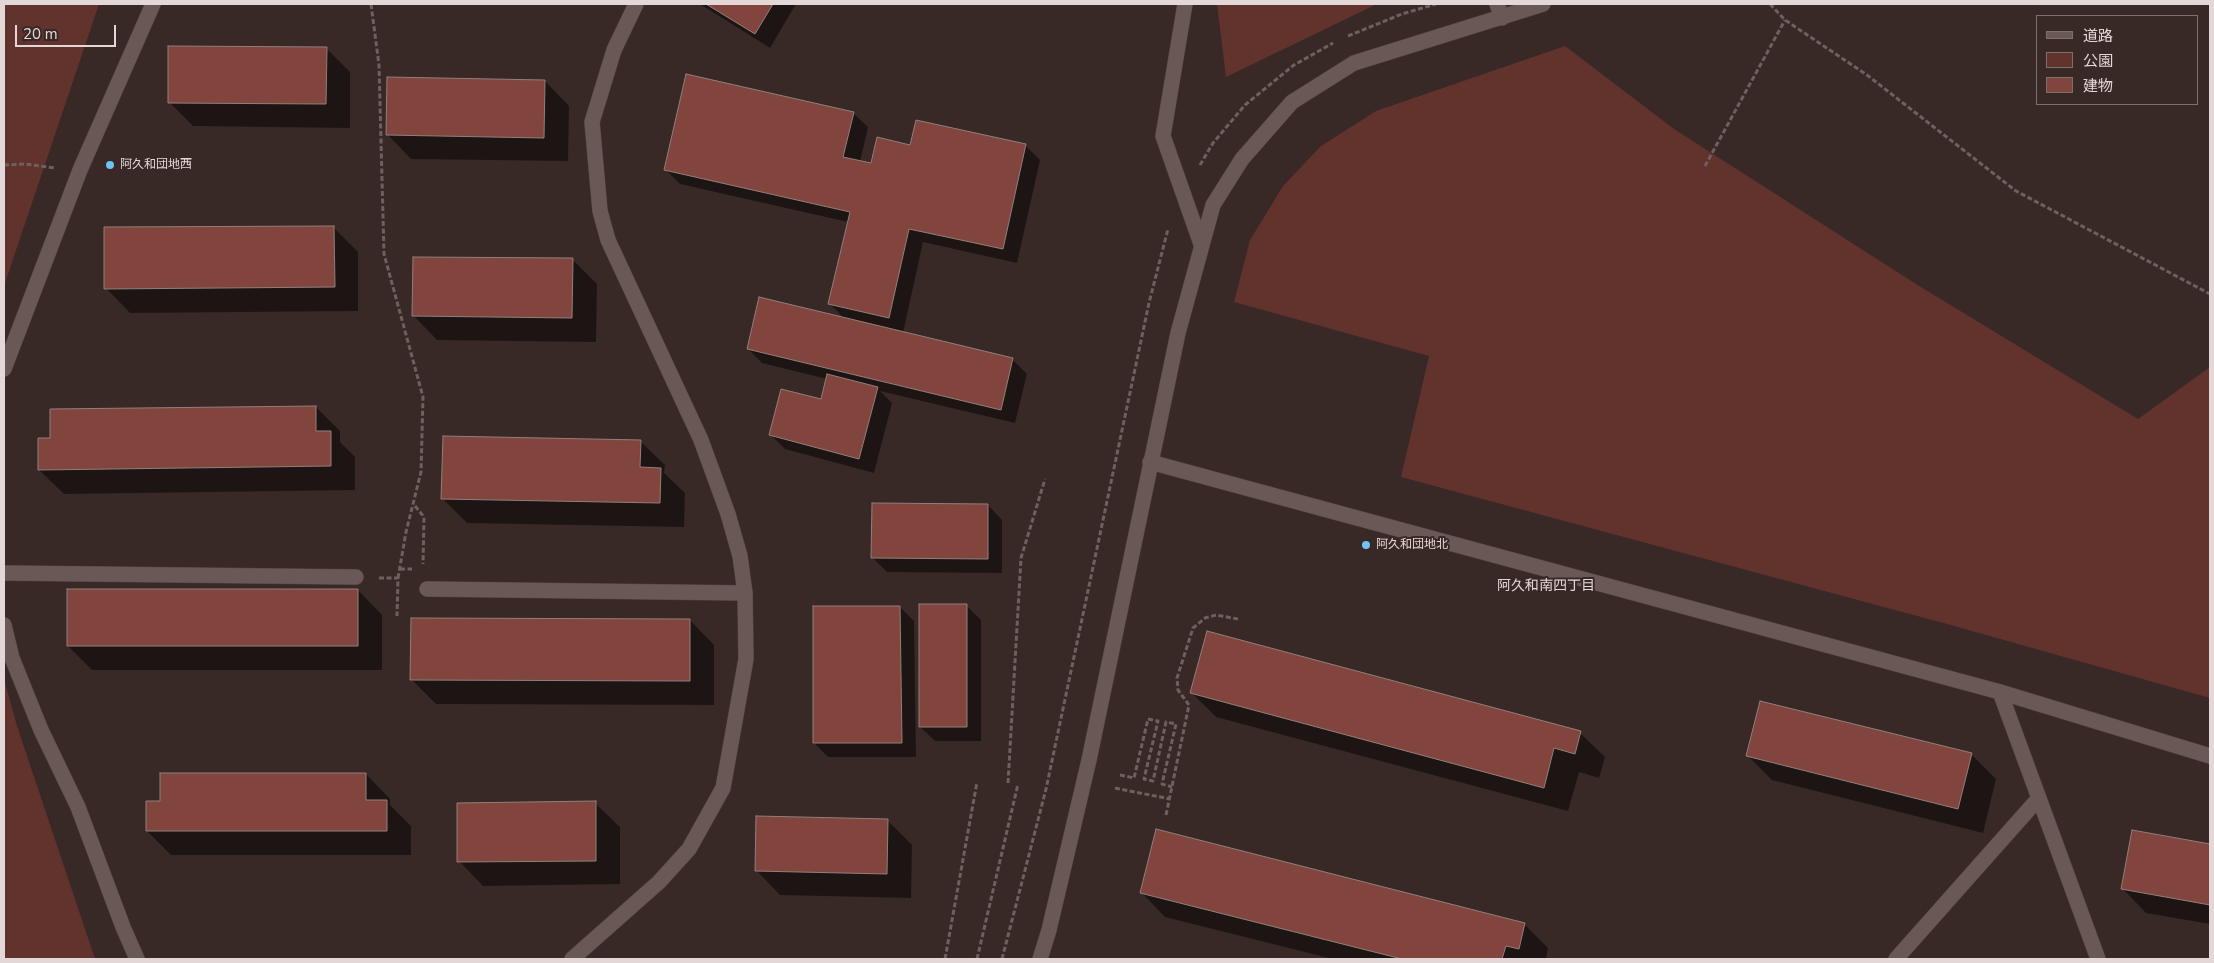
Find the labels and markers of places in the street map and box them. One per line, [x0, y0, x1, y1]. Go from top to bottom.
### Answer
place label: 阿久和団地西 [120, 158, 192, 172]
marker: 阿久和団地西 [104, 159, 116, 171]
place label: 阿久和団地北 [1376, 538, 1448, 552]
marker: 阿久和団地北 [1360, 539, 1372, 551]

